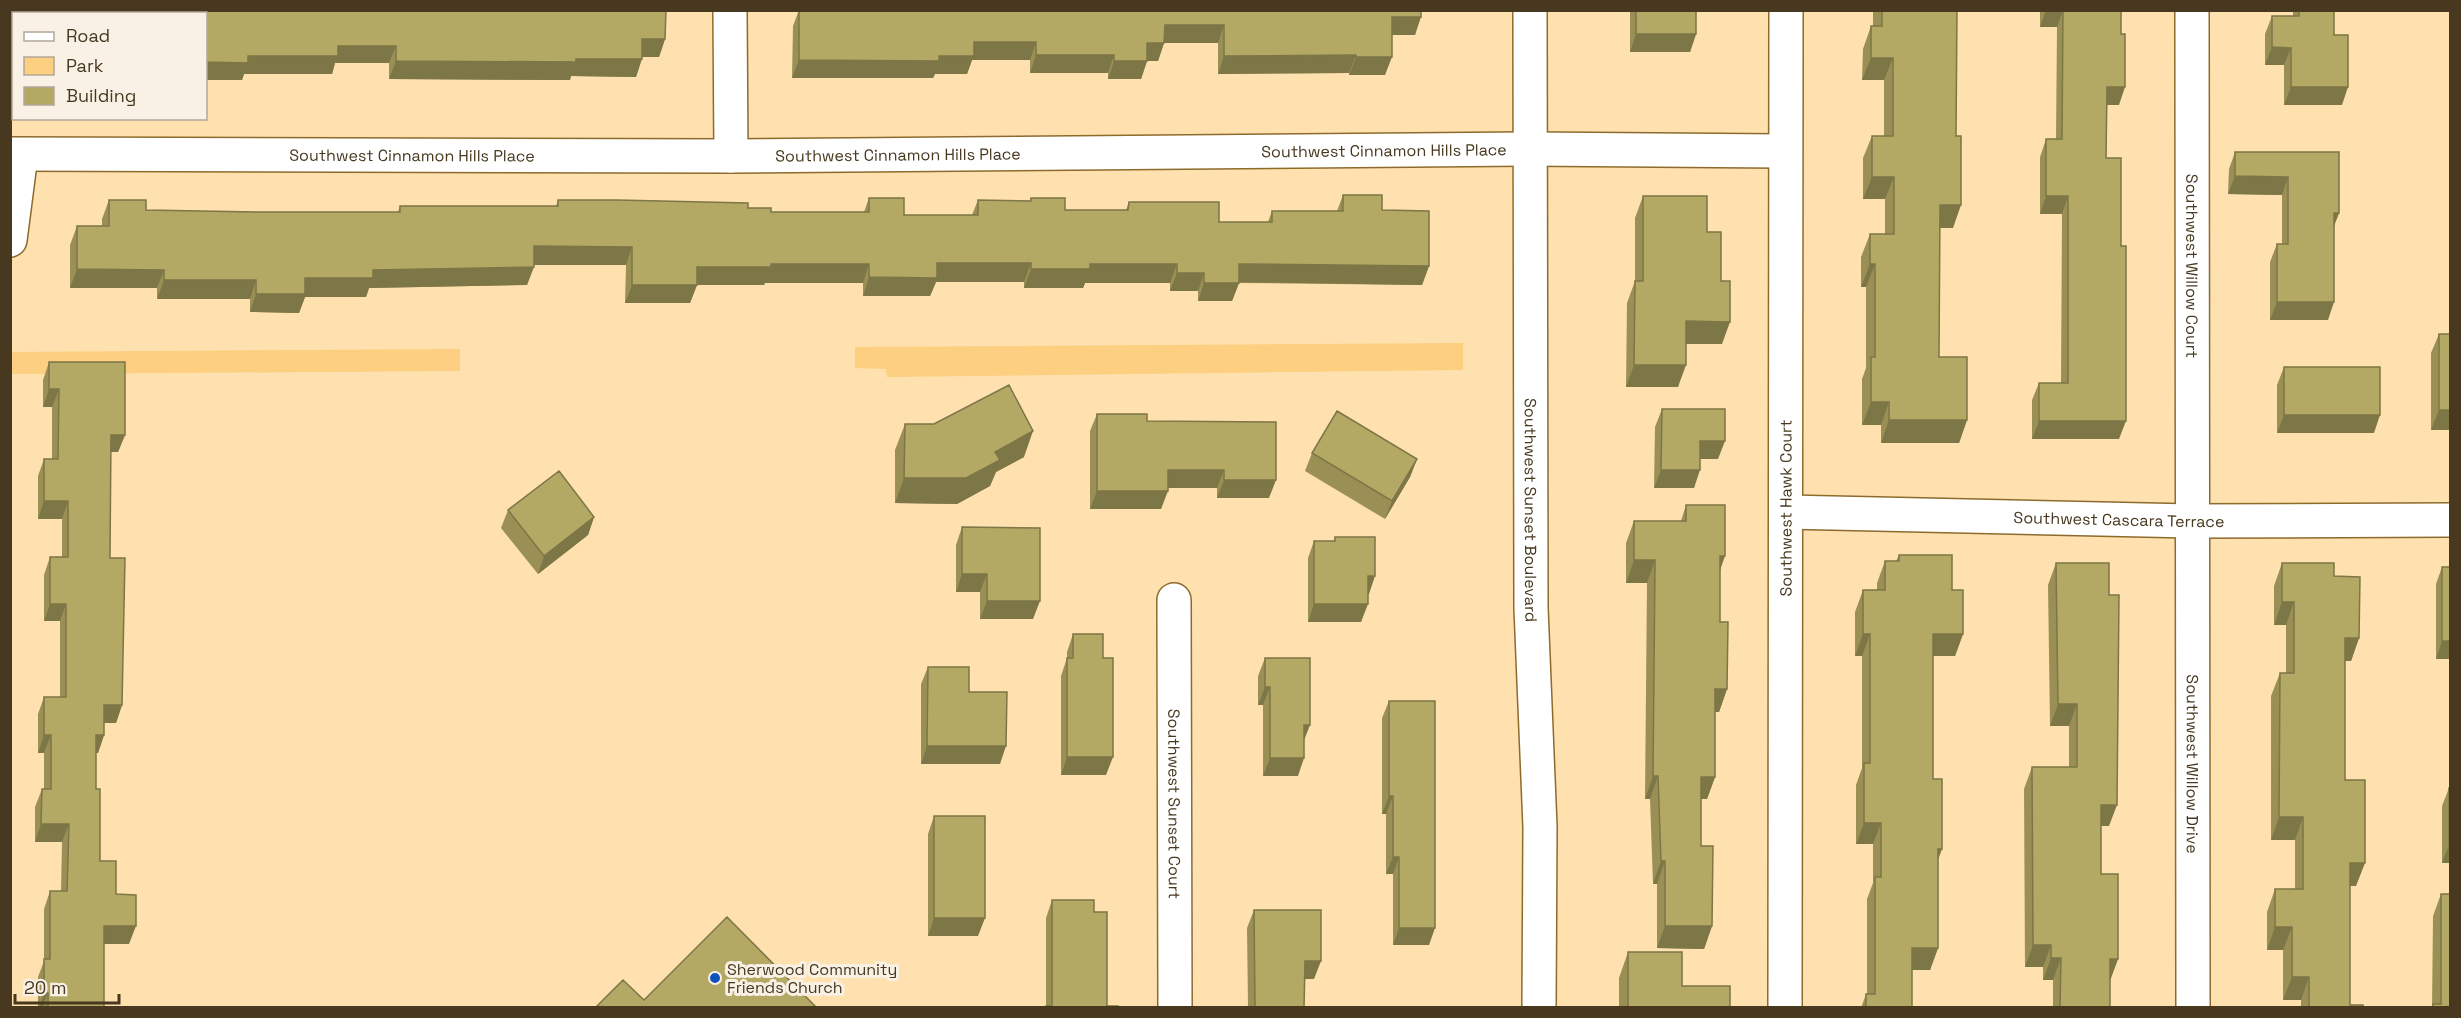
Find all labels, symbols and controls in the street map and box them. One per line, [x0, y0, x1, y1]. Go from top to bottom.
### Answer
legend [12, 12, 207, 120]
text: Road [66, 24, 110, 47]
text: Park [66, 54, 104, 77]
text: Building [66, 84, 136, 107]
street label: Southwest Cinnamon Hills Place [1261, 139, 1507, 162]
street label: Southwest Cinnamon Hills Place [775, 143, 1021, 167]
street label: Southwest Cinnamon Hills Place [289, 145, 535, 166]
street label: Southwest Willow Court [2181, 174, 2202, 358]
street label: Southwest Sunset Boulevard [1520, 398, 1542, 622]
street label: Southwest Hawk Court [1775, 419, 1797, 597]
street label: Southwest Cascara Terrace [2013, 507, 2224, 532]
street label: Southwest Willow Drive [2182, 674, 2203, 854]
street label: Southwest Sunset Court [1163, 709, 1185, 899]
place label: Sherwood Community Friends Church [727, 959, 897, 998]
scale bar [15, 967, 118, 1005]
marker: Sherwood Community Friends Church [708, 971, 722, 985]
text: 20 m [24, 976, 67, 999]

